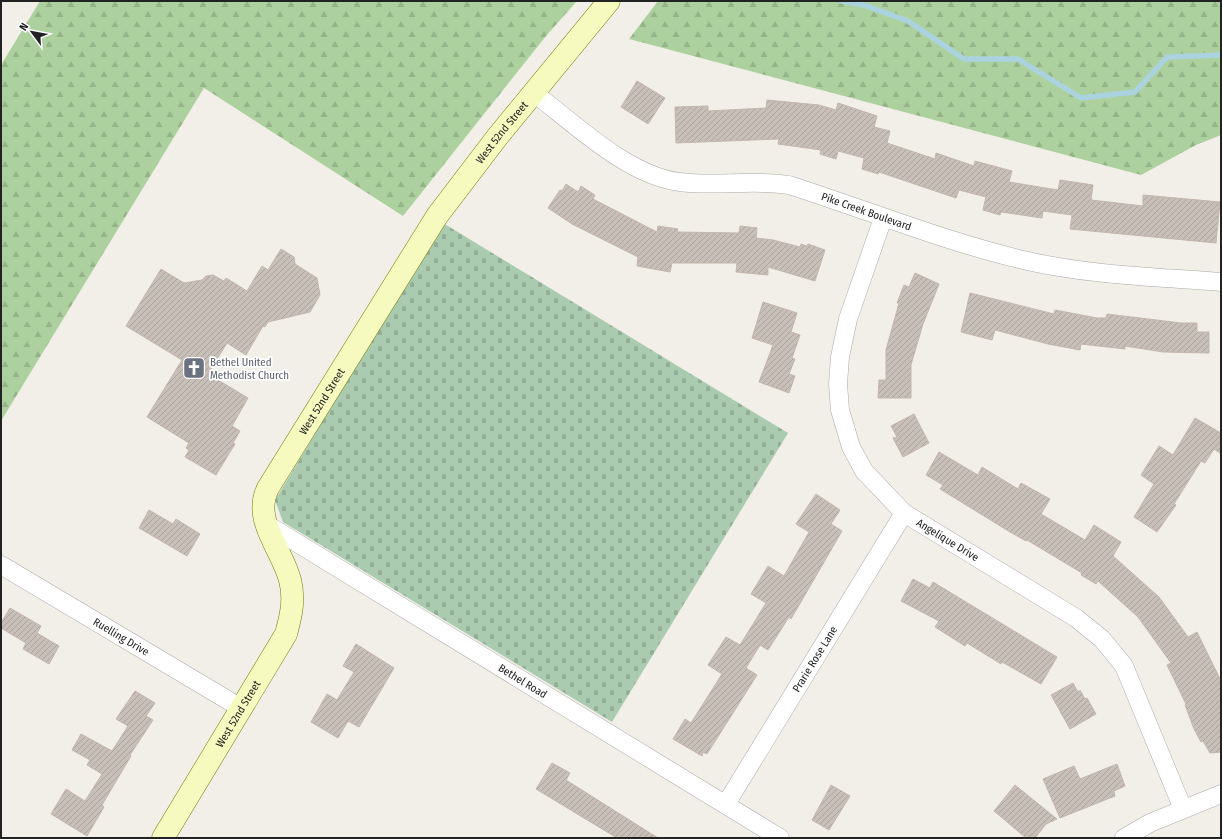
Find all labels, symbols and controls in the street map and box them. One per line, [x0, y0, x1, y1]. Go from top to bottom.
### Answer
north arrow [12, 12, 52, 52]
text: N [17, 21, 31, 33]
street label: West 52nd Street [473, 99, 531, 166]
street label: Pike Creek Boulevard [819, 190, 913, 233]
church icon: Bethel United Methodist Church [181, 355, 207, 381]
place label: Bethel United Methodist Church [210, 356, 289, 382]
street label: West 52nd Street [297, 366, 348, 437]
street label: Angelique Drive [914, 516, 981, 564]
street label: Ruelling Drive [91, 615, 151, 659]
street label: Prarie Rose Lane [790, 624, 840, 695]
street label: Bethel Road [496, 662, 549, 701]
street label: West 52nd Street [213, 678, 264, 750]

